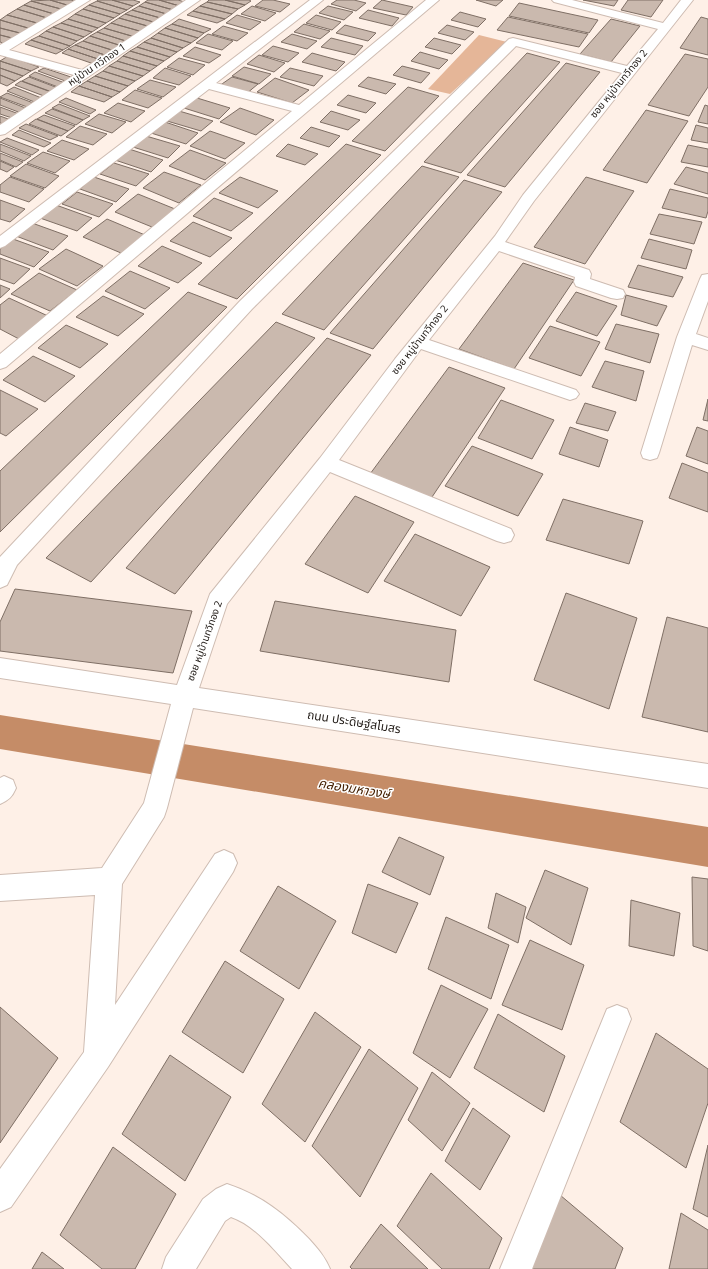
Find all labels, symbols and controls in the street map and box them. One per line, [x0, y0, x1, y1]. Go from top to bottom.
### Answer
street label: หมู่บ้าน ทวีทอง 1 [65, 40, 129, 90]
street label: ซอย หมู่บ้านทวีทอง 2 [586, 46, 652, 122]
street label: ซอย หมู่บ้านทวีทอง 2 [388, 302, 453, 378]
street label: ซอย หมู่บ้านทวีทอง 2 [183, 598, 227, 683]
street label: ถนน ประดิษฐ์สโมสร [306, 706, 402, 738]
water label: คลองมหาวงษ์ [317, 773, 394, 805]

